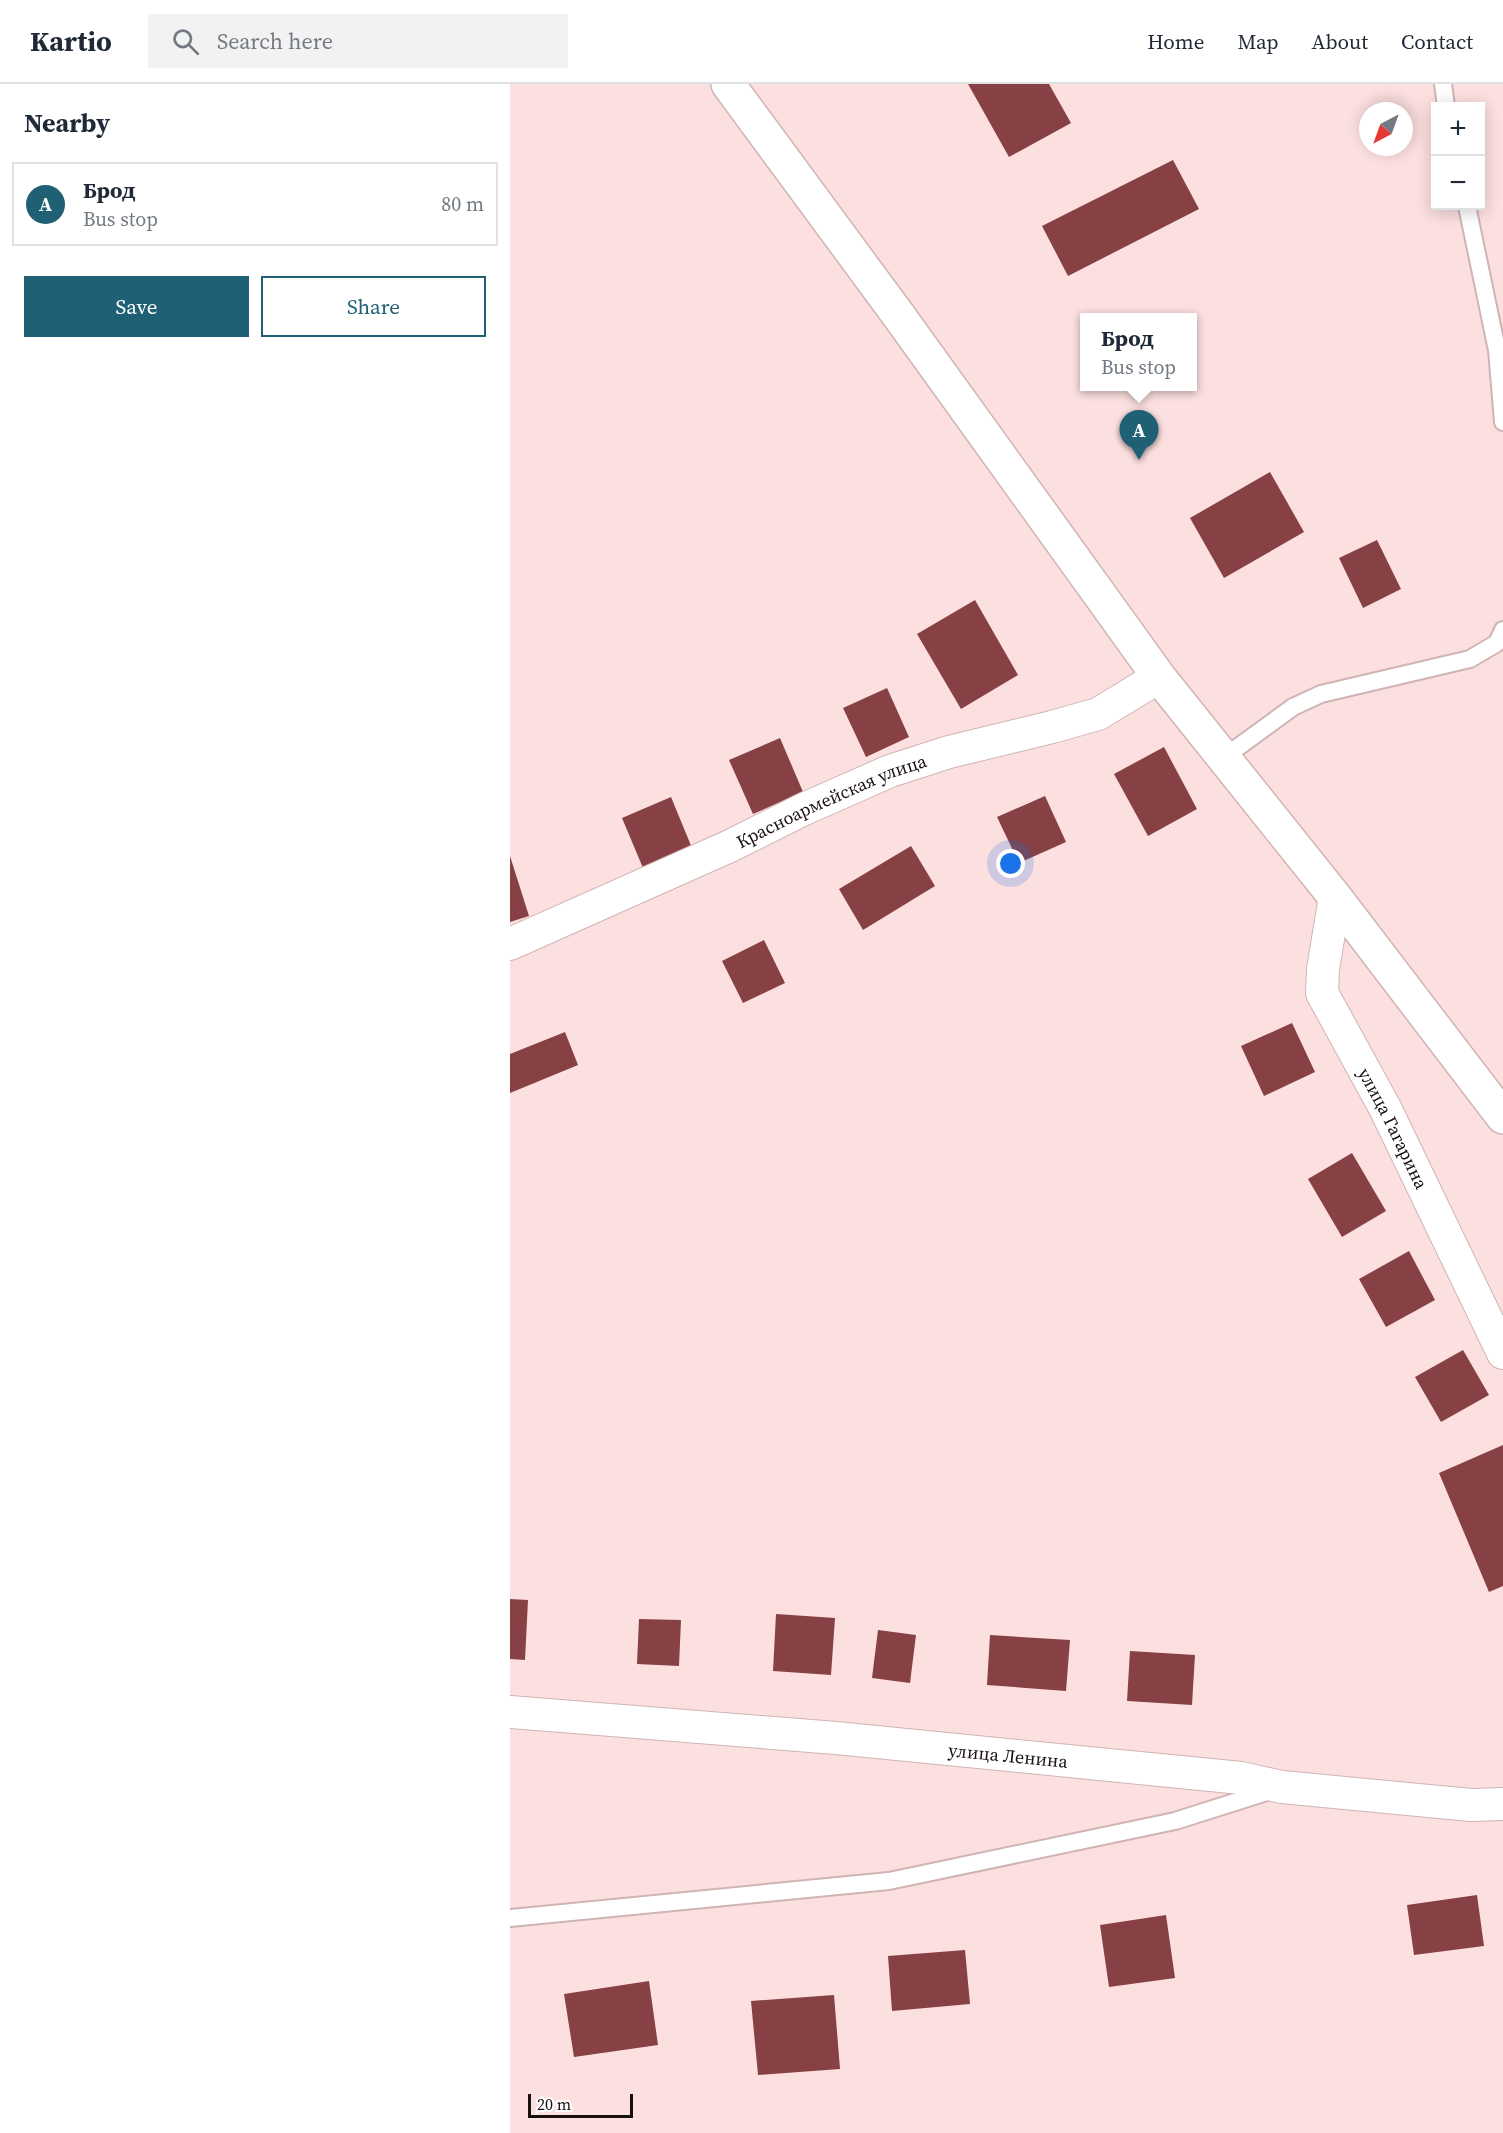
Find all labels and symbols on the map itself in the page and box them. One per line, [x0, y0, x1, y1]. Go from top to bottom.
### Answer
north arrow [1359, 102, 1413, 156]
pin: A [1120, 410, 1158, 460]
street label: Красноармейская улица [732, 747, 930, 854]
your location [996, 849, 1025, 878]
street label: улица Гагарина [1353, 1063, 1435, 1194]
street label: улица Ленина [947, 1737, 1070, 1773]
scale bar [528, 2091, 633, 2118]

